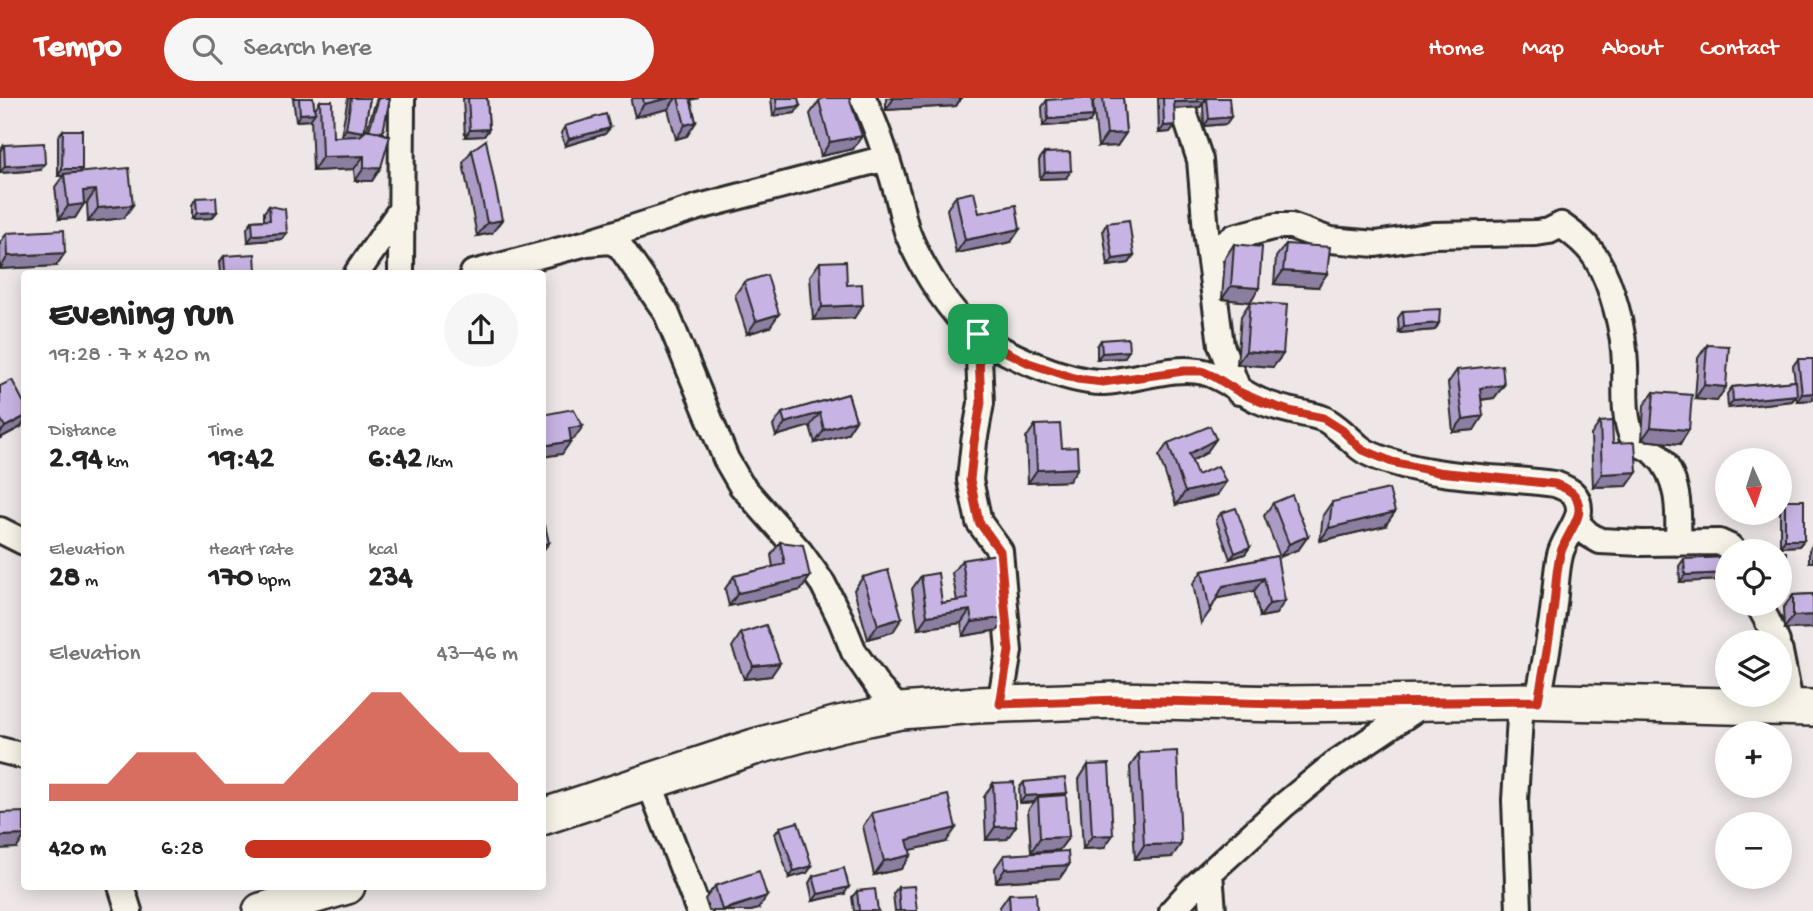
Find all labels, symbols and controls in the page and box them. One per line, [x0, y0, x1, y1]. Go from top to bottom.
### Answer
search box [164, 18, 654, 81]
text: Tempo [35, 30, 122, 68]
icon: search [188, 30, 226, 68]
text: Search here [244, 34, 372, 65]
text: Home [1428, 35, 1484, 64]
text: Map [1522, 35, 1564, 64]
text: About [1602, 35, 1662, 64]
text: Contact [1700, 35, 1778, 64]
button: share [444, 293, 518, 367]
text: Evening run [49, 294, 233, 338]
pin [948, 304, 1008, 364]
icon: arrive [959, 315, 997, 353]
text: 19:28 · 7 × 420 m [49, 342, 210, 369]
text: Distance [49, 420, 116, 443]
text: Time [209, 420, 243, 443]
text: Pace [368, 420, 406, 443]
text: 2.94 [49, 443, 102, 478]
text: 19:42 [209, 443, 274, 478]
text: 6:42 [368, 443, 422, 478]
north arrow [1715, 448, 1792, 525]
map controls [1715, 448, 1792, 889]
text: km [102, 451, 129, 474]
text: /km [422, 451, 453, 474]
text: Elevation [49, 539, 125, 562]
text: Heart rate [209, 539, 294, 562]
text: kcal [368, 539, 398, 562]
button: locate [1715, 539, 1792, 616]
text: 28 [49, 562, 80, 597]
text: 170 [209, 562, 253, 597]
text: 234 [368, 562, 413, 597]
text: m [80, 570, 98, 593]
text: bpm [253, 570, 291, 593]
button: layers [1715, 630, 1792, 707]
text: Elevation [49, 641, 140, 668]
text: 43–46 m [437, 641, 518, 668]
button: + [1715, 721, 1792, 798]
button: − [1715, 812, 1792, 889]
text: 420 m [49, 836, 106, 863]
text: 6:28 [161, 836, 204, 863]

